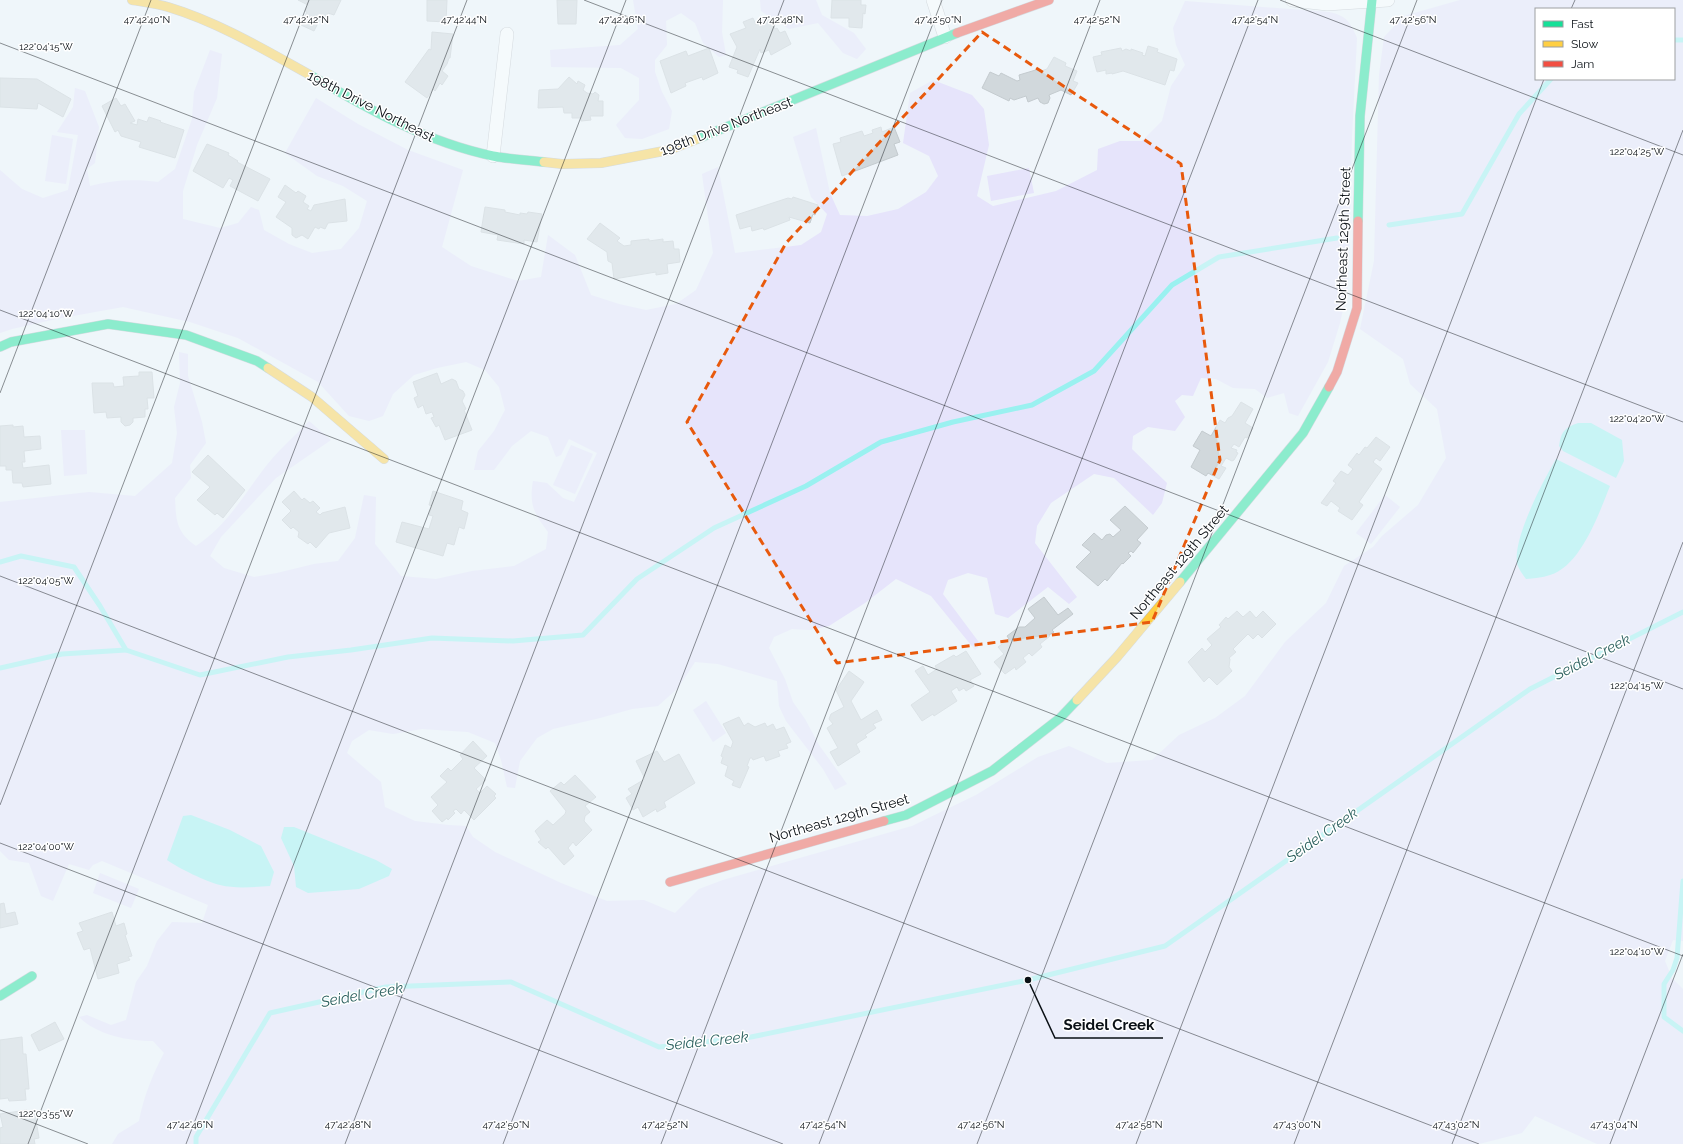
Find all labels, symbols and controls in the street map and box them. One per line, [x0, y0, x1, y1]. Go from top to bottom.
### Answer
legend [1535, 8, 1675, 80]
text: 47°42'40"N [124, 14, 170, 25]
text: 47°42'42"N [283, 14, 329, 25]
text: 47°42'44"N [441, 14, 487, 25]
text: 47°42'46"N [599, 14, 645, 25]
text: 47°42'48"N [757, 14, 803, 25]
text: 47°42'50"N [914, 14, 962, 25]
text: 47°42'52"N [1074, 14, 1120, 25]
text: 47°42'54"N [1232, 14, 1278, 25]
text: 47°42'56"N [1389, 14, 1437, 25]
text: Fast [1571, 17, 1594, 31]
text: Slow [1571, 37, 1598, 51]
text: 122°04'15"W [19, 41, 73, 52]
text: Jam [1571, 57, 1594, 71]
street label: 198th Drive Northeast [305, 67, 437, 145]
street label: 198th Drive Northeast [658, 93, 794, 159]
text: 122°04'25"W [1610, 146, 1665, 157]
street label: Northeast 129th Street [1332, 166, 1354, 311]
text: 122°04'10"W [19, 308, 74, 319]
text: 122°04'20"W [1609, 413, 1665, 424]
street label: Northeast 129th Street [1126, 501, 1232, 622]
text: 122°04'05"W [18, 575, 74, 586]
water label: Seidel Creek [1550, 630, 1633, 684]
text: 122°04'15"W [1610, 680, 1664, 691]
street label: Northeast 129th Street [767, 790, 911, 846]
water label: Seidel Creek [1282, 804, 1361, 867]
text: 122°04'00"W [18, 841, 75, 852]
text: 122°04'10"W [1610, 946, 1665, 957]
water label: Seidel Creek [319, 979, 405, 1011]
callout: Seidel Creek [1055, 1011, 1163, 1038]
text: Seidel Creek [1064, 1016, 1155, 1034]
water label: Seidel Creek [664, 1028, 749, 1054]
text: 122°03'55"W [19, 1108, 74, 1119]
text: 47°42'46"N [167, 1119, 213, 1130]
text: 47°42'48"N [325, 1119, 371, 1130]
text: 47°42'50"N [482, 1119, 530, 1130]
text: 47°42'52"N [642, 1119, 688, 1130]
text: 47°42'54"N [800, 1119, 846, 1130]
text: 47°42'56"N [957, 1119, 1005, 1130]
text: 47°42'58"N [1115, 1119, 1163, 1130]
text: 47°43'00"N [1273, 1119, 1321, 1130]
text: 47°43'02"N [1432, 1119, 1480, 1130]
text: 47°43'04"N [1590, 1119, 1638, 1130]

